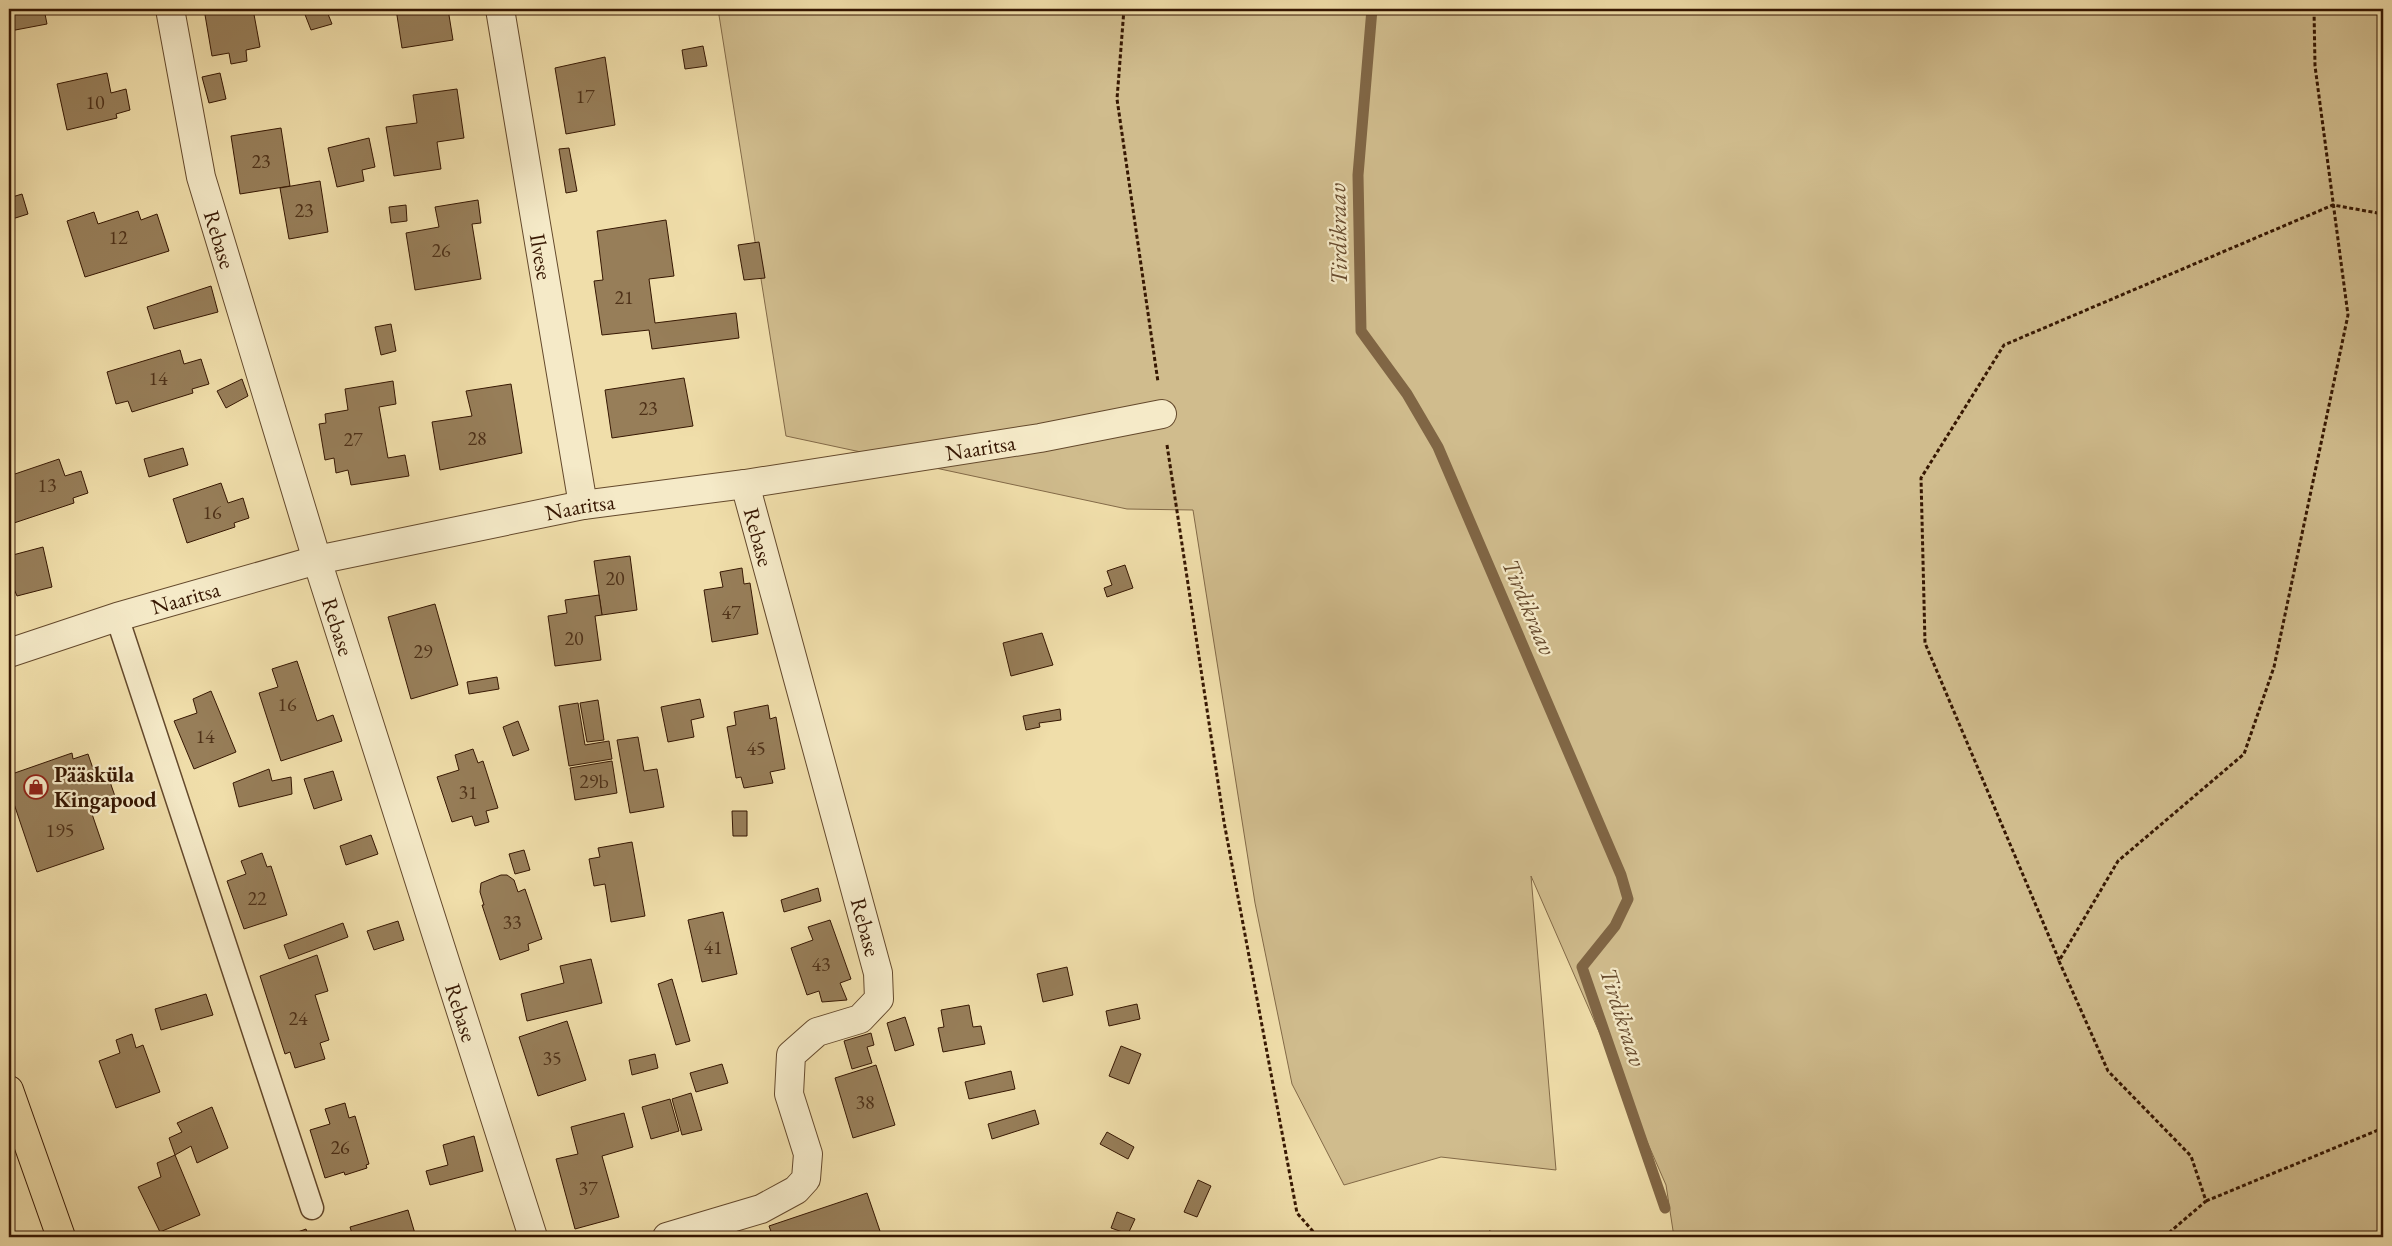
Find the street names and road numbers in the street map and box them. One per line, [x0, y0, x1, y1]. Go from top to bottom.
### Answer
street label: Rebase [197, 207, 242, 273]
street label: Ilvese [523, 231, 559, 282]
street label: Naaritsa [943, 428, 1018, 468]
street label: Naaritsa [542, 487, 617, 528]
street label: Rebase [737, 505, 780, 570]
street label: Naaritsa [148, 574, 224, 622]
street label: Rebase [315, 594, 361, 660]
street label: Rebase [844, 895, 887, 960]
street label: Rebase [438, 980, 484, 1046]

